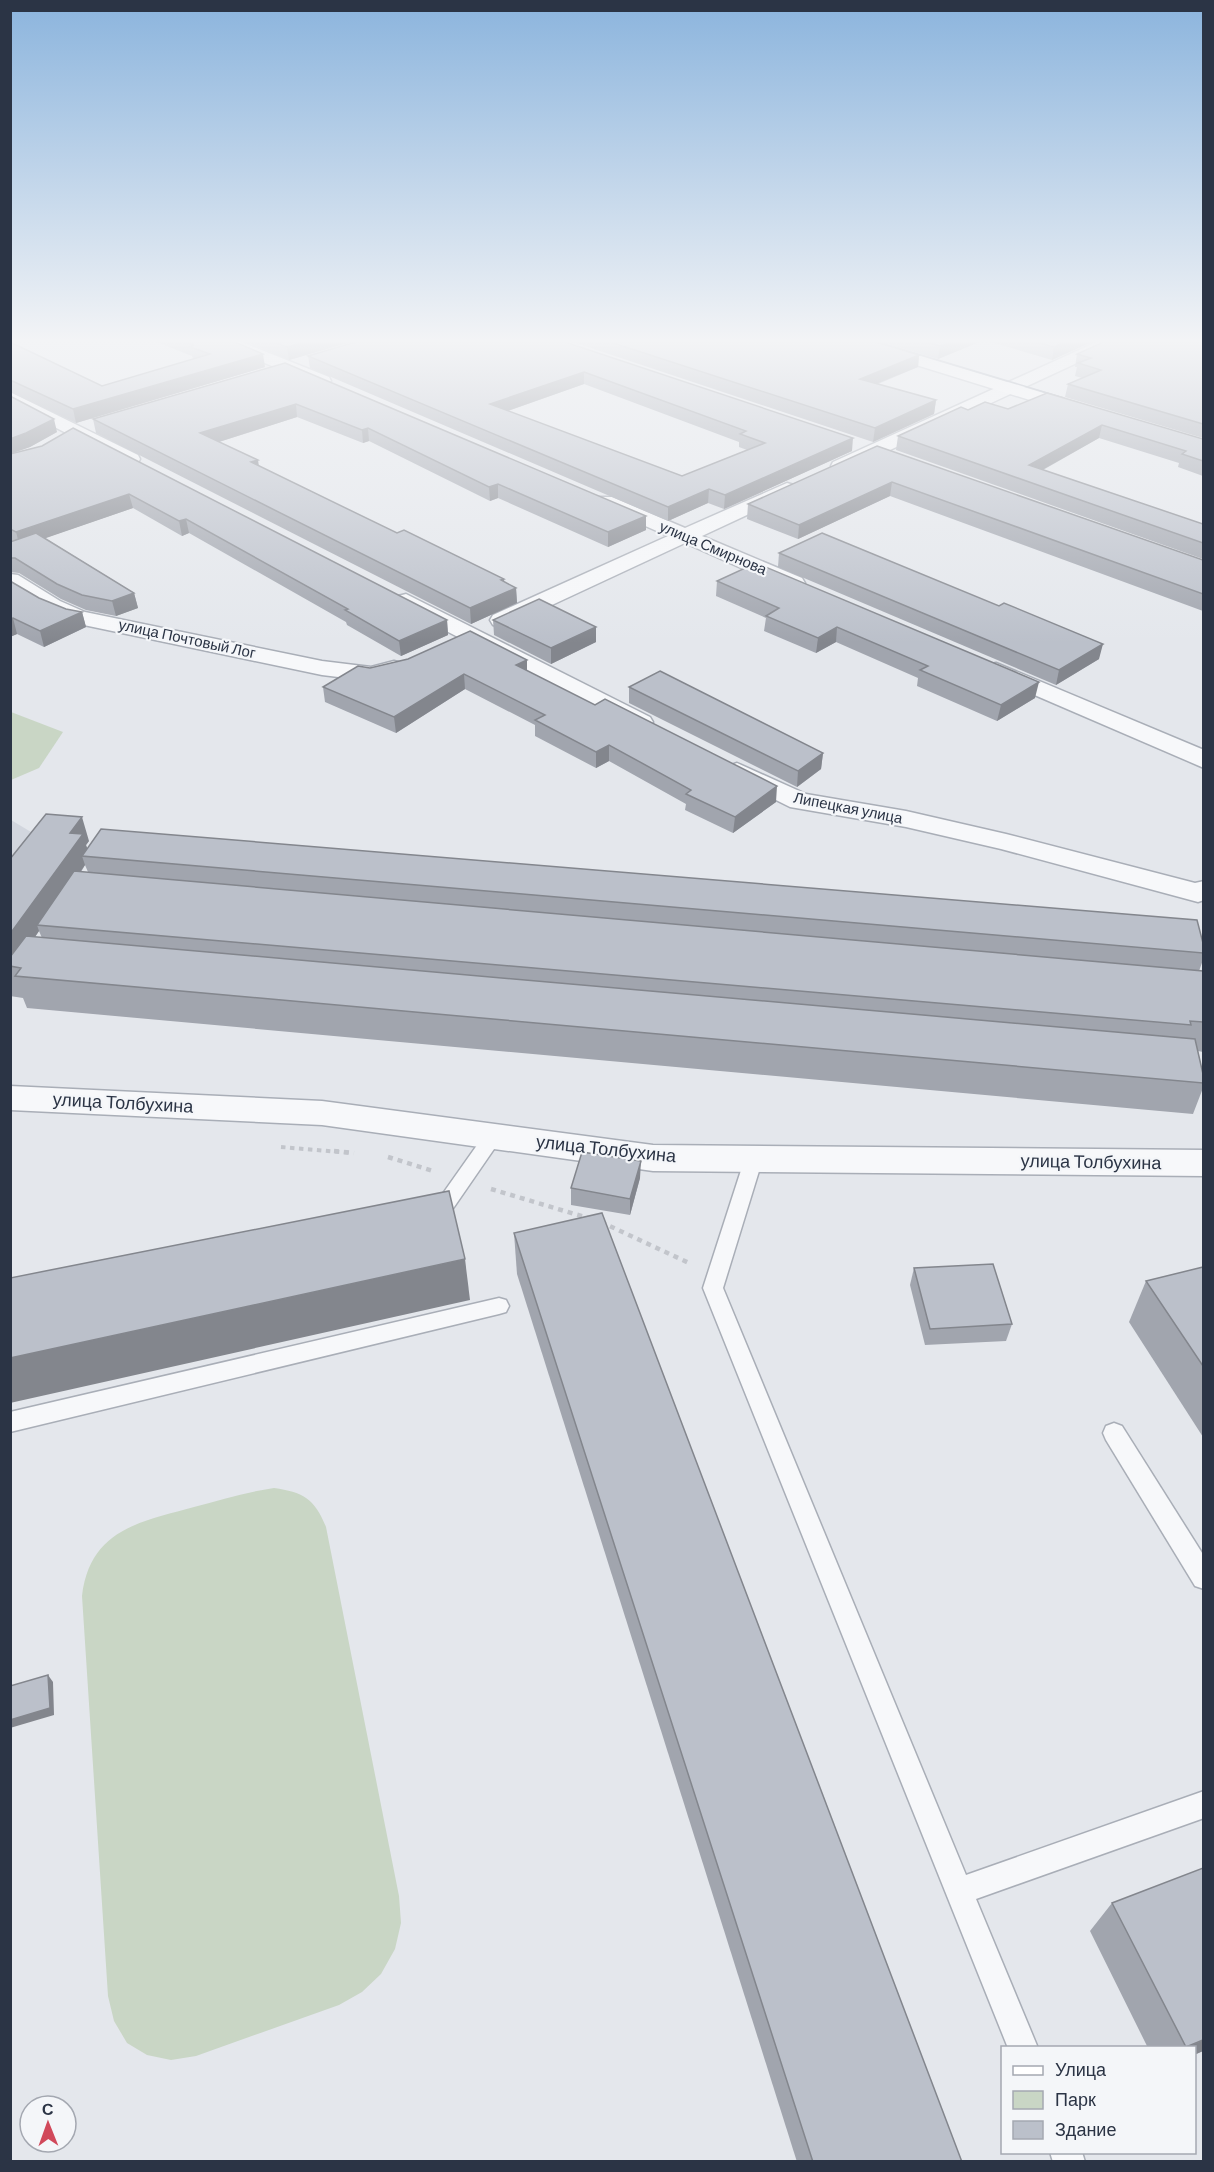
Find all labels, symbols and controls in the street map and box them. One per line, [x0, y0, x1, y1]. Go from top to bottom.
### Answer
street label: улица Смирнова [657, 516, 770, 578]
street label: улица Почтовый Лог [117, 615, 258, 661]
street label: Липецкая улица [792, 788, 905, 827]
street label: улица Толбухина [52, 1087, 195, 1117]
street label: улица Толбухина [535, 1130, 678, 1166]
street label: улица Толбухина [1020, 1149, 1163, 1173]
legend [1001, 2046, 1196, 2154]
text: Улица [1055, 2058, 1107, 2080]
text: Парк [1055, 2088, 1096, 2110]
north arrow [18, 2094, 78, 2154]
text: С [42, 2099, 54, 2118]
text: Здание [1055, 2118, 1116, 2140]

